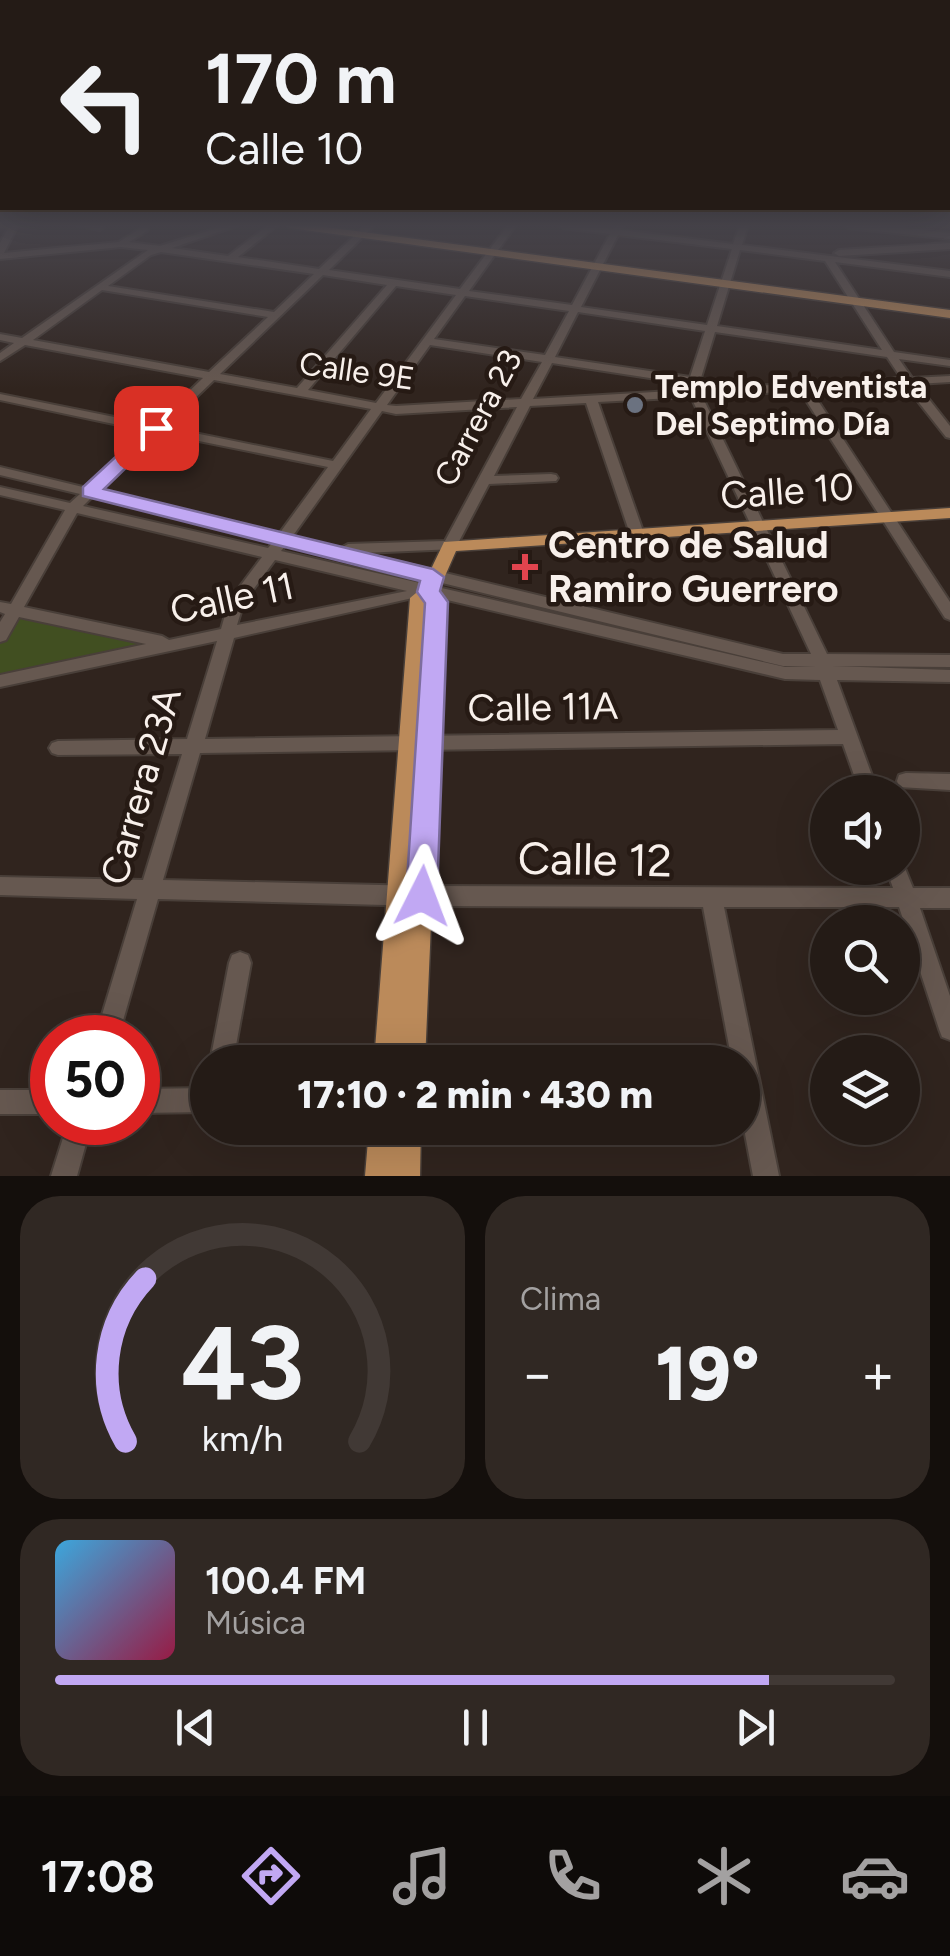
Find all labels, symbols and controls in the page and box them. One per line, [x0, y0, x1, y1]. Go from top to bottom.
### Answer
text: 170 m [205, 36, 397, 121]
icon: left [40, 40, 170, 170]
text: Calle 10 [205, 121, 363, 175]
street label: Carrera 23 [426, 343, 530, 493]
street label: Calle 9E [297, 344, 417, 398]
place label: Templo Edventista Del Septimo Día [655, 368, 927, 443]
pin [114, 386, 199, 471]
marker: Templo Edventista Del Septimo Día [624, 394, 646, 416]
icon: arrive [129, 401, 184, 456]
street label: Calle 10 [719, 463, 855, 519]
place label: Centro de Salud Ramiro Guerrero [548, 522, 839, 612]
marker: Centro de Salud Ramiro Guerrero [512, 554, 538, 580]
street label: Calle 11 [166, 563, 298, 633]
street label: Carrera 23A [91, 682, 191, 890]
street label: Calle 11A [467, 683, 619, 731]
map controls [810, 775, 920, 1145]
button: sound [810, 775, 920, 885]
street label: Calle 12 [517, 831, 673, 887]
position arrow [370, 844, 474, 948]
button: search [810, 905, 920, 1015]
speed limit sign: 50 [30, 1015, 160, 1145]
button: layers [810, 1035, 920, 1145]
text: 17:10 · 2 min · 430 m [297, 1072, 653, 1118]
text: Clima [520, 1280, 601, 1318]
text: 43 [181, 1300, 304, 1425]
text: 19° [655, 1329, 760, 1419]
text: − [520, 1341, 554, 1407]
text: + [861, 1341, 895, 1407]
text: km/h [202, 1417, 283, 1460]
text: 100.4 FM [205, 1558, 366, 1604]
text: Música [205, 1604, 306, 1642]
icon: previous [168, 1700, 223, 1755]
icon: pause [448, 1700, 503, 1755]
icon: next [728, 1700, 783, 1755]
icon: directions [236, 1841, 306, 1911]
icon: music [387, 1841, 457, 1911]
icon: phone [538, 1841, 608, 1911]
icon: climate [689, 1841, 759, 1911]
icon: car [840, 1841, 910, 1911]
text: 17:08 [40, 1849, 155, 1903]

